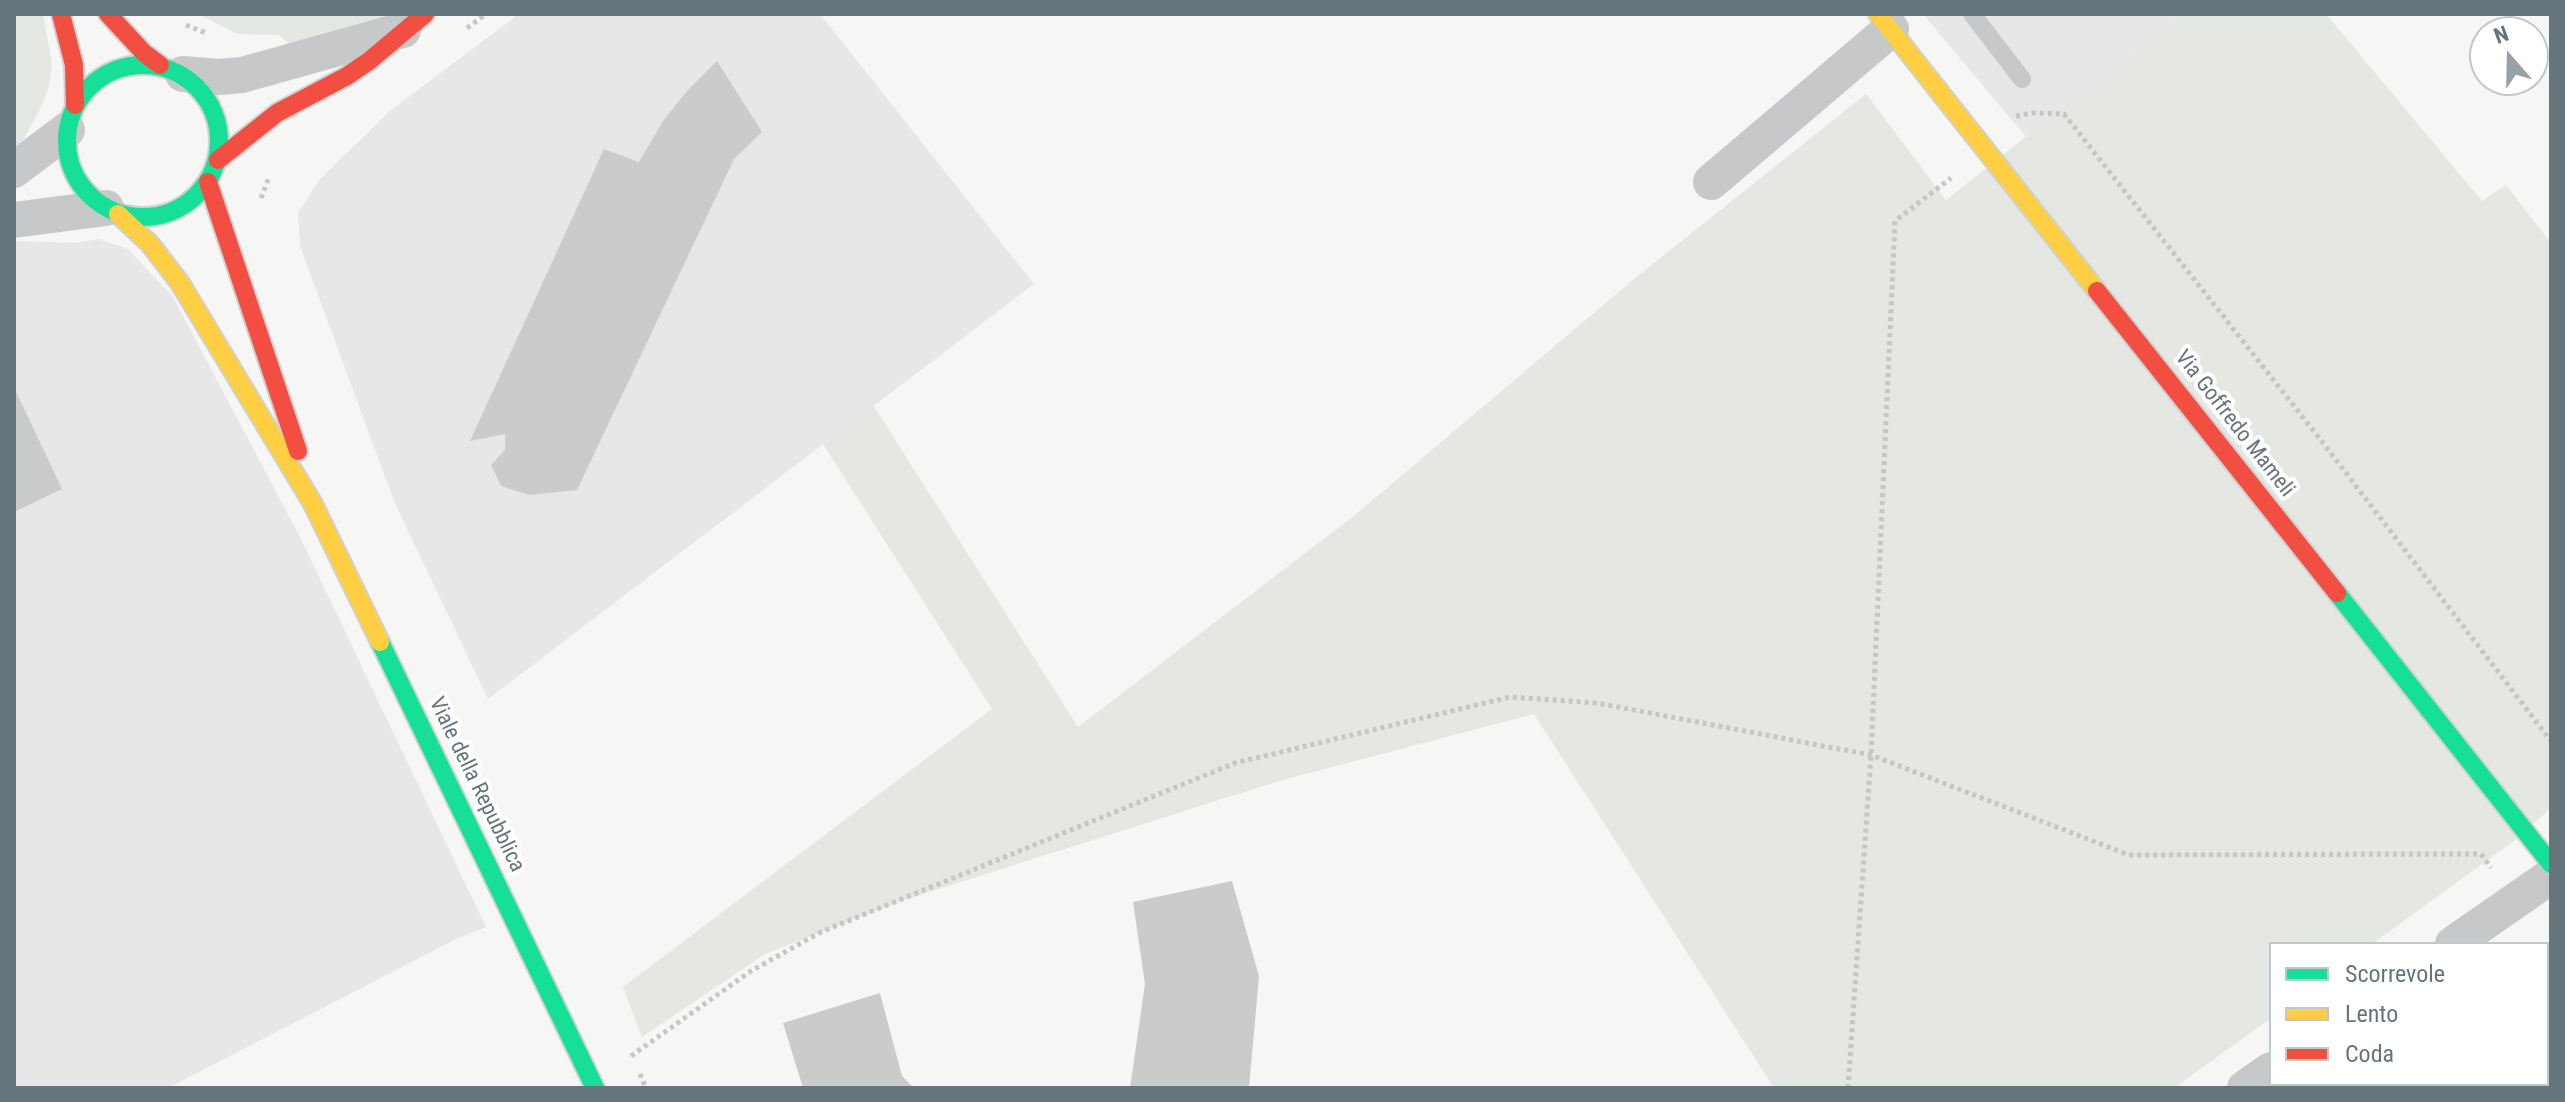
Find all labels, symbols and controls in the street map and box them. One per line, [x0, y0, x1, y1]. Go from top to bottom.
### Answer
north arrow [2469, 16, 2549, 96]
text: N [2491, 21, 2512, 49]
street label: Via Goffredo Mameli [2169, 345, 2299, 503]
street label: Viale della Repubblica [422, 693, 530, 877]
legend [2269, 942, 2549, 1086]
text: Scorrevole [2345, 960, 2445, 988]
text: Lento [2345, 1000, 2398, 1028]
text: Coda [2345, 1040, 2394, 1068]

